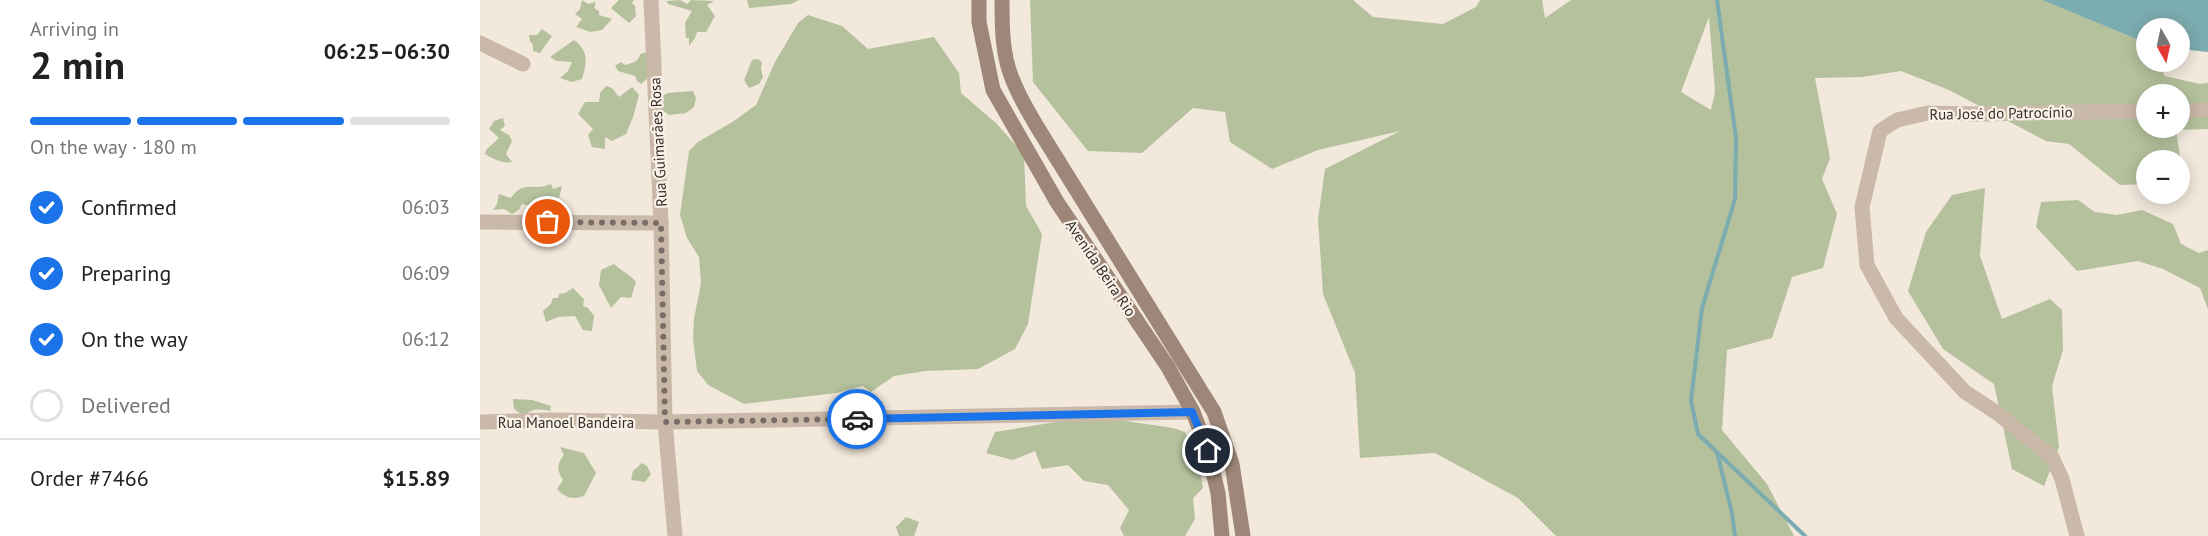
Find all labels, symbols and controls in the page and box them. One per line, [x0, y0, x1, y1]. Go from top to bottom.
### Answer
text: Arriving in [30, 16, 119, 42]
north arrow [2136, 18, 2190, 72]
map controls [2136, 18, 2190, 204]
text: 06:25–06:30 [324, 37, 450, 65]
text: 2 min [30, 39, 125, 90]
street label: Rua Guimarães Rosa [645, 77, 671, 207]
button: + [2136, 84, 2190, 138]
street label: Rua José do Patrocínio [1929, 102, 2073, 124]
text: On the way · 180 m [30, 134, 197, 160]
button: − [2136, 150, 2190, 204]
icon: check [30, 191, 63, 224]
text: Confirmed [81, 193, 177, 221]
text: 06:03 [402, 194, 450, 220]
pin [522, 196, 573, 247]
icon: bag [531, 205, 564, 238]
street label: Avenida Beira Rio [1062, 216, 1140, 320]
icon: check [30, 257, 63, 290]
text: Preparing [81, 259, 171, 287]
text: 06:09 [402, 260, 450, 286]
icon: check [30, 323, 63, 356]
text: On the way [81, 325, 188, 353]
text: 06:12 [402, 326, 450, 352]
courier [827, 389, 887, 449]
text: Delivered [81, 391, 171, 419]
icon: car [841, 403, 874, 436]
street label: Rua Manoel Bandeira [498, 413, 634, 432]
pin [1182, 425, 1233, 476]
icon: home [1191, 434, 1224, 467]
text: Order #7466 [30, 464, 149, 492]
text: $15.89 [382, 464, 450, 492]

